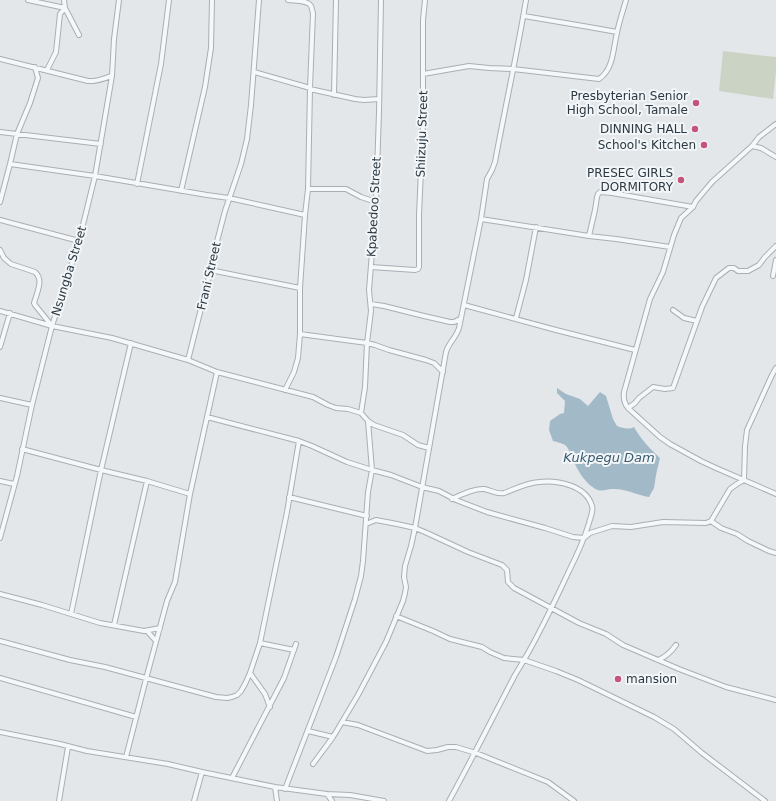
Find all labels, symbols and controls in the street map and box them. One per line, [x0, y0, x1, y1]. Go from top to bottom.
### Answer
place label: Presbyterian Senior High School, Tamale [567, 89, 688, 117]
street label: Shiizuju Street [413, 90, 431, 178]
marker: Presbyterian Senior High School, Tamale [691, 98, 701, 108]
place label: DINNING HALL [600, 122, 687, 136]
marker: DINNING HALL [690, 124, 700, 134]
place label: School's Kitchen [598, 138, 696, 152]
marker: School's Kitchen [699, 140, 709, 150]
street label: Kpabedoo Street [364, 156, 384, 258]
place label: PRESEC GIRLS DORMITORY [587, 166, 674, 194]
marker: PRESEC GIRLS DORMITORY [676, 175, 686, 185]
street label: Nsungba Street [49, 224, 89, 318]
street label: Frani Street [194, 240, 224, 311]
water label: Kukpegu Dam [563, 450, 655, 465]
place label: mansion [626, 672, 677, 686]
marker: mansion [613, 674, 623, 684]

